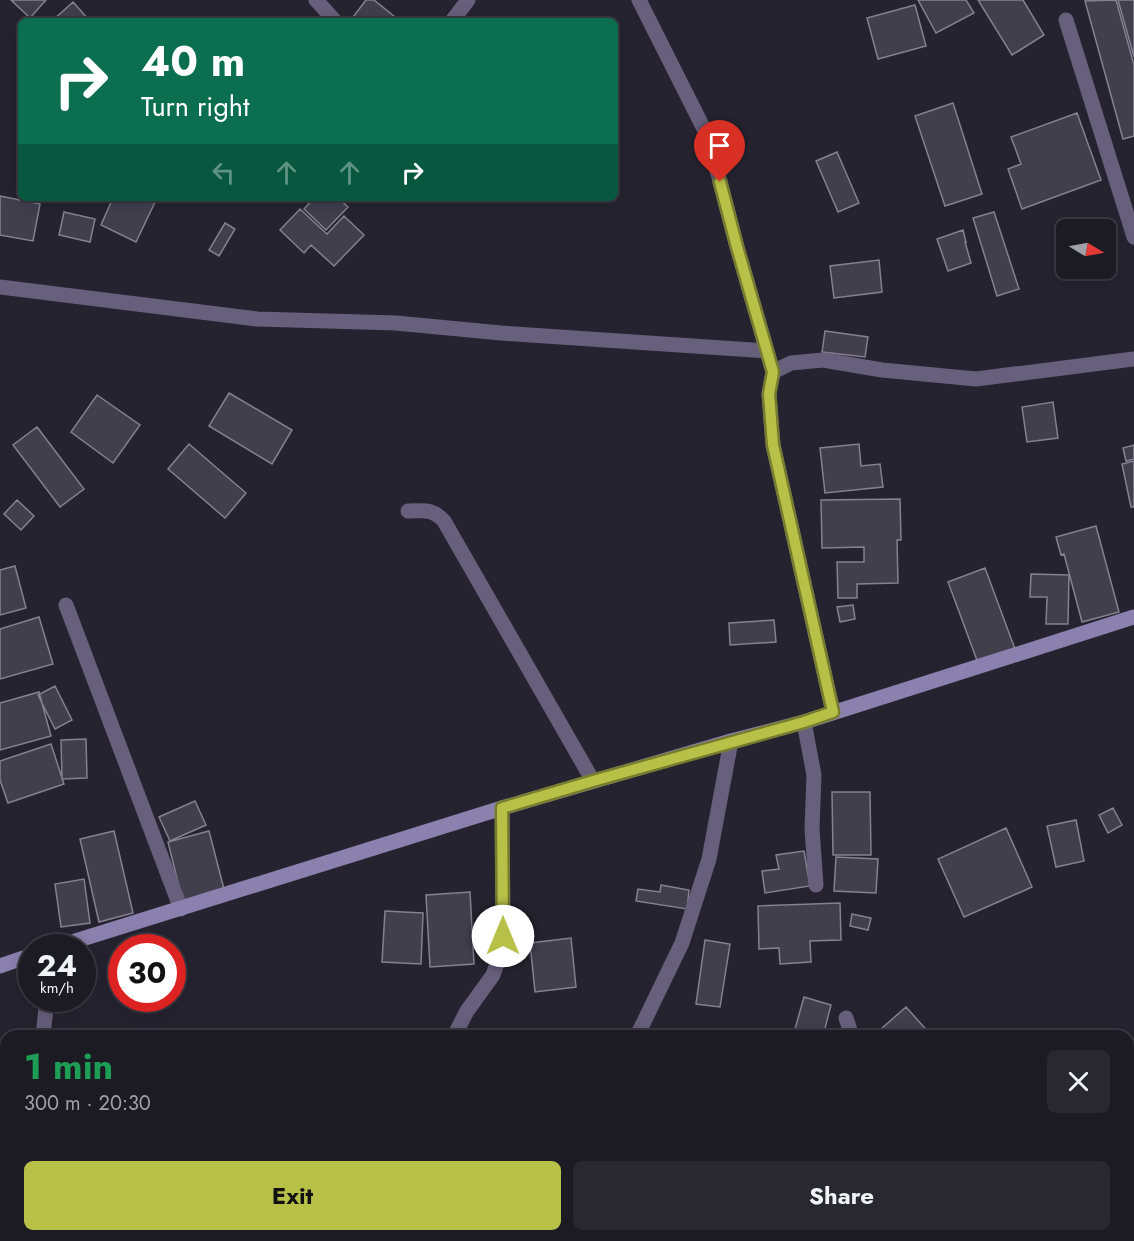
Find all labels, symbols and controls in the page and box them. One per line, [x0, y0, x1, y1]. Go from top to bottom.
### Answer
text: 40 m [141, 31, 245, 92]
icon: right [42, 42, 120, 120]
text: Turn right [141, 87, 249, 126]
pin [694, 120, 745, 182]
icon: arrive [703, 129, 736, 162]
icon: left [207, 156, 240, 189]
icon: ahead [270, 156, 303, 189]
icon: ahead [333, 156, 366, 189]
icon: right [396, 156, 429, 189]
north arrow [1056, 219, 1116, 279]
map controls [1056, 219, 1116, 279]
position arrow [471, 904, 535, 968]
speed limit sign: 30 [108, 934, 186, 1012]
text: 24 [37, 944, 77, 987]
text: km/h [40, 977, 74, 999]
text: 1 min [24, 1040, 113, 1092]
button: close [1047, 1050, 1110, 1113]
text: 300 m · 20:30 [24, 1089, 151, 1118]
button: Exit [24, 1161, 561, 1230]
button: Share [573, 1161, 1110, 1230]

